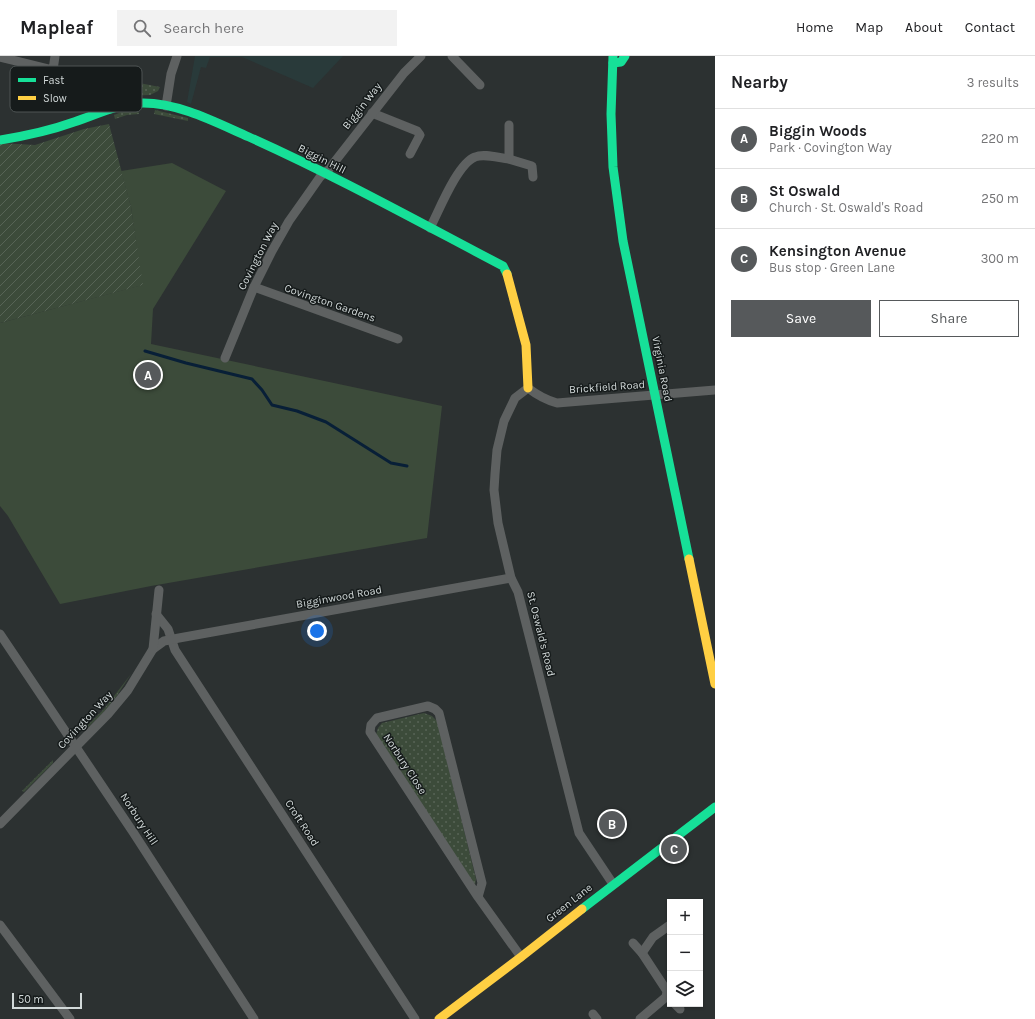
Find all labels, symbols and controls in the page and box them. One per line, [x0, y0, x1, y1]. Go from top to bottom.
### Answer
search box [117, 10, 397, 46]
text: Mapleaf [20, 17, 93, 39]
icon: search [131, 17, 153, 39]
text: Search here [163, 19, 244, 37]
text: Home [796, 19, 833, 36]
text: Map [855, 19, 883, 36]
text: About [905, 19, 943, 36]
text: Contact [965, 19, 1015, 36]
legend [10, 66, 142, 112]
text: Nearby [731, 72, 788, 92]
text: Fast [43, 74, 64, 87]
text: 3 results [967, 75, 1019, 90]
street label: Biggin Way [340, 80, 384, 132]
text: Slow [43, 92, 67, 105]
text: Biggin Woods [769, 122, 867, 140]
text: A [740, 131, 748, 146]
text: 220 m [981, 131, 1019, 146]
text: Park · Covington Way [769, 140, 892, 155]
street label: Biggin Hill [296, 141, 348, 177]
text: St Oswald [769, 182, 840, 200]
text: B [740, 191, 748, 206]
text: 250 m [981, 191, 1019, 206]
text: Church · St. Oswald's Road [769, 200, 923, 215]
street label: Covington Way [235, 220, 281, 292]
text: Kensington Avenue [769, 242, 906, 260]
text: C [740, 251, 748, 266]
text: 300 m [981, 251, 1019, 266]
text: Bus stop · Green Lane [769, 260, 895, 275]
street label: Covington Gardens [283, 281, 377, 325]
button: Save [731, 300, 871, 337]
button: Share [879, 300, 1019, 337]
street label: Virginia Road [649, 335, 675, 403]
pin: A [135, 360, 161, 390]
street label: Brickfield Road [569, 378, 645, 396]
street label: Bigginwood Road [295, 583, 383, 611]
street label: St. Oswald's Road [524, 590, 558, 678]
your location [307, 621, 327, 641]
street label: Covington Way [55, 688, 115, 752]
street label: Norbury Close [381, 731, 430, 797]
street label: Norbury Hill [117, 791, 161, 847]
street label: Croft Road [282, 797, 322, 849]
pin: B [599, 809, 625, 839]
pin: C [661, 834, 687, 864]
street label: Green Lane [543, 881, 595, 925]
map controls [667, 899, 703, 1007]
button: + [667, 899, 703, 935]
button: − [667, 935, 703, 971]
button: layers [667, 971, 703, 1007]
scale bar [12, 991, 82, 1010]
text: 50 m [18, 993, 44, 1006]

